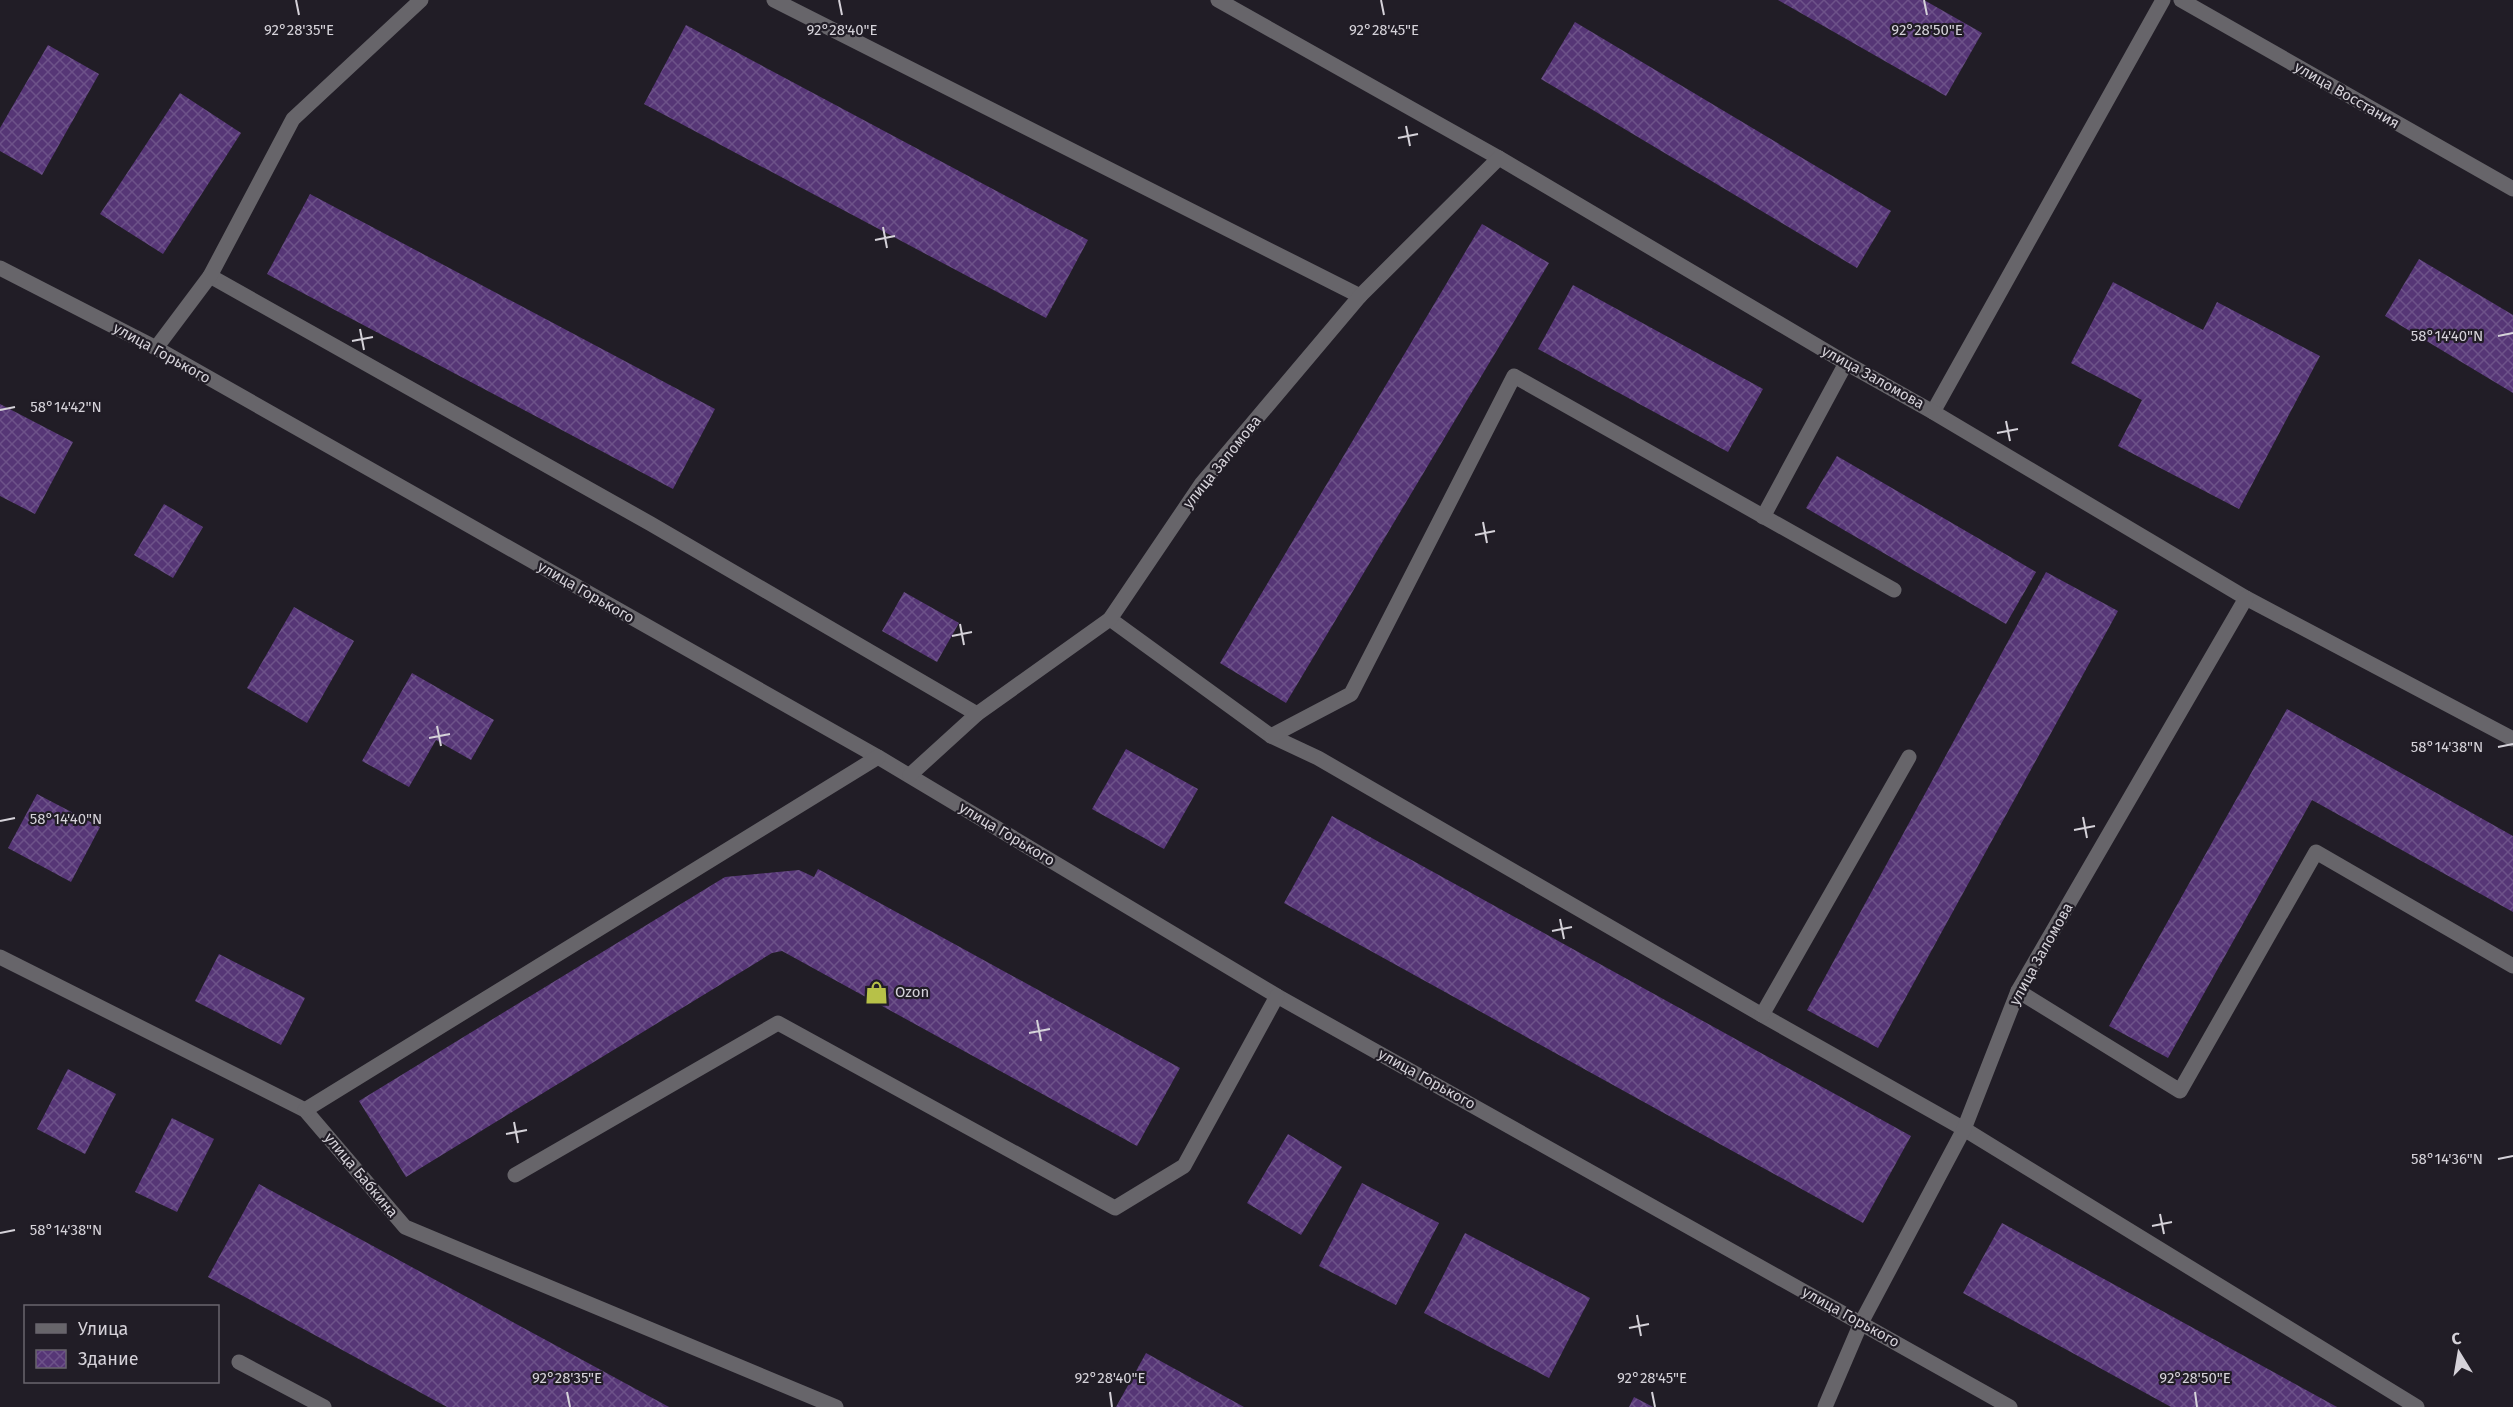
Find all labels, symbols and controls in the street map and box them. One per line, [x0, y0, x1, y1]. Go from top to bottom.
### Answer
text: 92°28'35"E [264, 21, 334, 39]
text: 92°28'40"E [806, 21, 878, 39]
text: 92°28'45"E [1349, 21, 1419, 39]
text: 92°28'50"E [1891, 21, 1963, 39]
street label: улица Восстания [2291, 58, 2403, 132]
street label: улица Горького [110, 319, 214, 387]
text: 58°14'40"N [2411, 327, 2483, 345]
street label: улица Заломова [1819, 341, 1927, 413]
text: 58°14'42"N [30, 398, 102, 416]
street label: улица Заломова [1179, 412, 1265, 512]
street label: улица Горького [535, 557, 637, 627]
text: 58°14'38"N [2411, 738, 2483, 756]
street label: улица Горького [956, 798, 1058, 870]
text: 58°14'40"N [30, 810, 102, 828]
street label: улица Заломова [2005, 900, 2077, 1008]
shop icon: Ozon [864, 979, 890, 1005]
place label: Ozon [895, 983, 929, 1001]
street label: улица Горького [1375, 1045, 1479, 1113]
street label: улица Бабкина [320, 1129, 402, 1221]
text: 58°14'36"N [2411, 1150, 2483, 1168]
text: 58°14'38"N [30, 1221, 102, 1239]
street label: улица Горького [1799, 1283, 1903, 1351]
legend [24, 1305, 219, 1383]
text: Улица [78, 1318, 128, 1340]
north arrow [2429, 1323, 2489, 1383]
text: С [2450, 1328, 2463, 1349]
text: Здание [78, 1348, 139, 1370]
text: 92°28'35"E [532, 1369, 602, 1387]
text: 92°28'40"E [1074, 1369, 1146, 1387]
text: 92°28'45"E [1617, 1369, 1687, 1387]
text: 92°28'50"E [2159, 1369, 2231, 1387]

